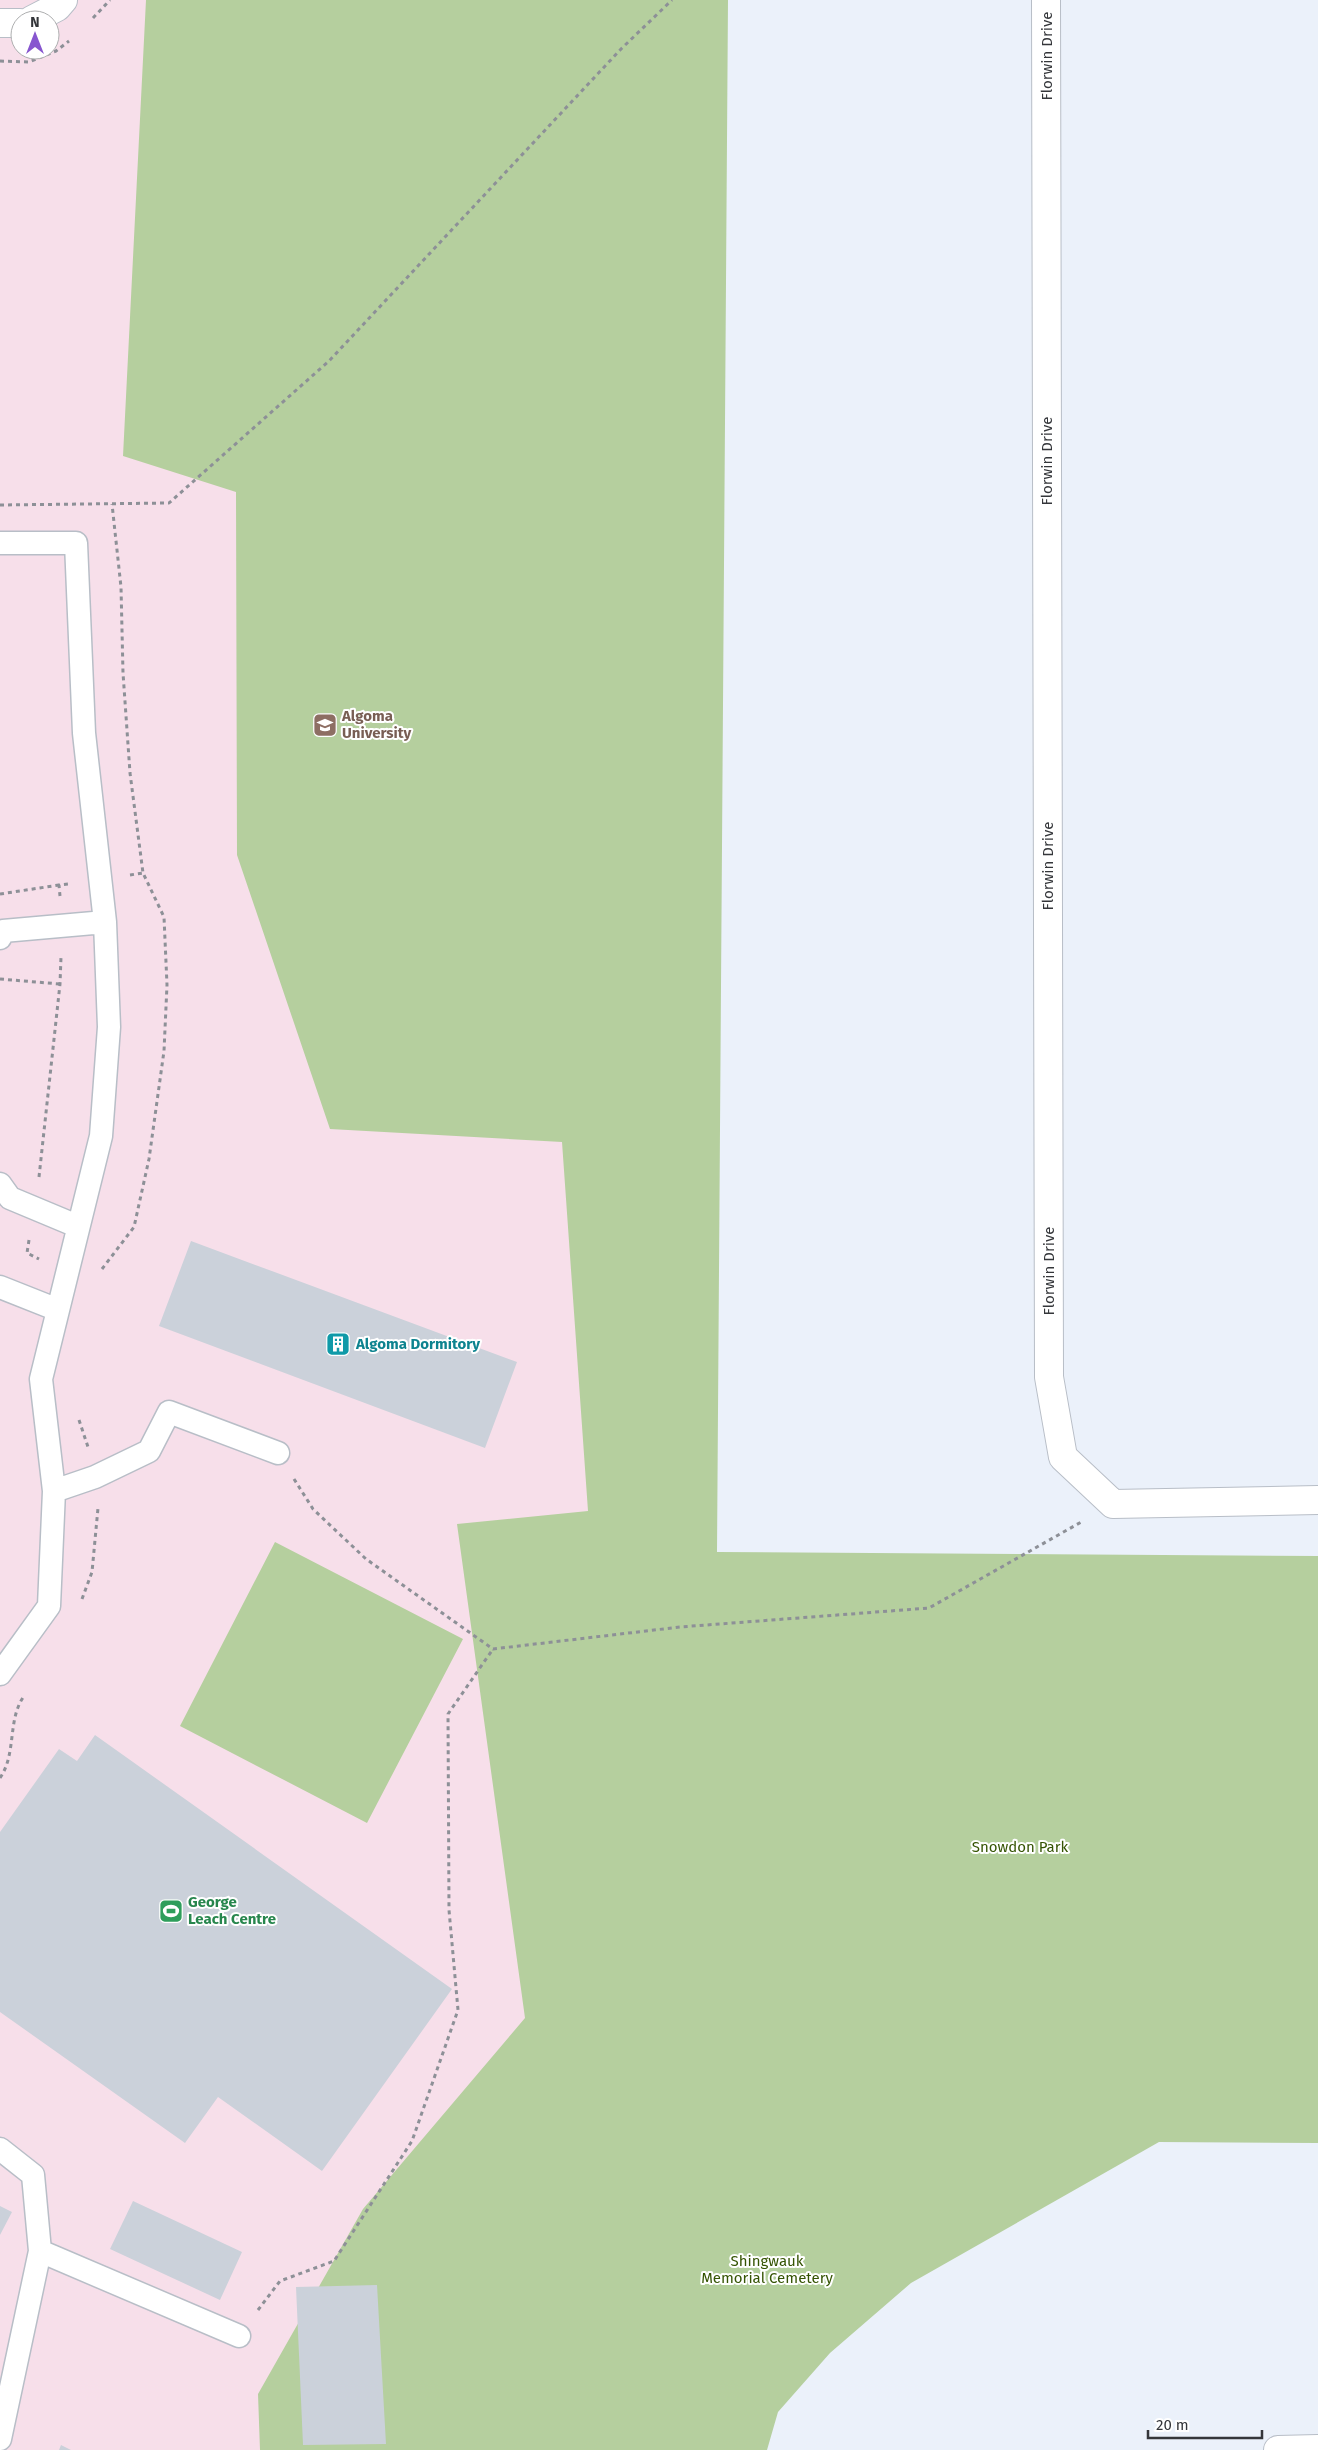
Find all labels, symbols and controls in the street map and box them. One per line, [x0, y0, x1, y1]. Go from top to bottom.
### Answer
north arrow [10, 10, 60, 60]
street label: Florwin Drive [1038, 11, 1056, 101]
text: N [30, 14, 40, 31]
street label: Florwin Drive [1038, 416, 1056, 506]
place label: Algoma University [341, 707, 412, 742]
school or university icon: Algoma University [312, 712, 338, 738]
street label: Florwin Drive [1039, 821, 1057, 911]
street label: Florwin Drive [1040, 1226, 1058, 1316]
building icon: Algoma Dormitory [325, 1331, 351, 1357]
place label: Algoma Dormitory [355, 1335, 480, 1353]
park label: Snowdon Park [972, 1838, 1069, 1856]
place label: George Leach Centre [188, 1893, 276, 1928]
sports icon: George Leach Centre [158, 1898, 184, 1924]
park label: Shingwauk Memorial Cemetery [701, 2252, 833, 2287]
scale bar [1148, 2408, 1262, 2440]
text: 20 m [1156, 2416, 1189, 2434]

